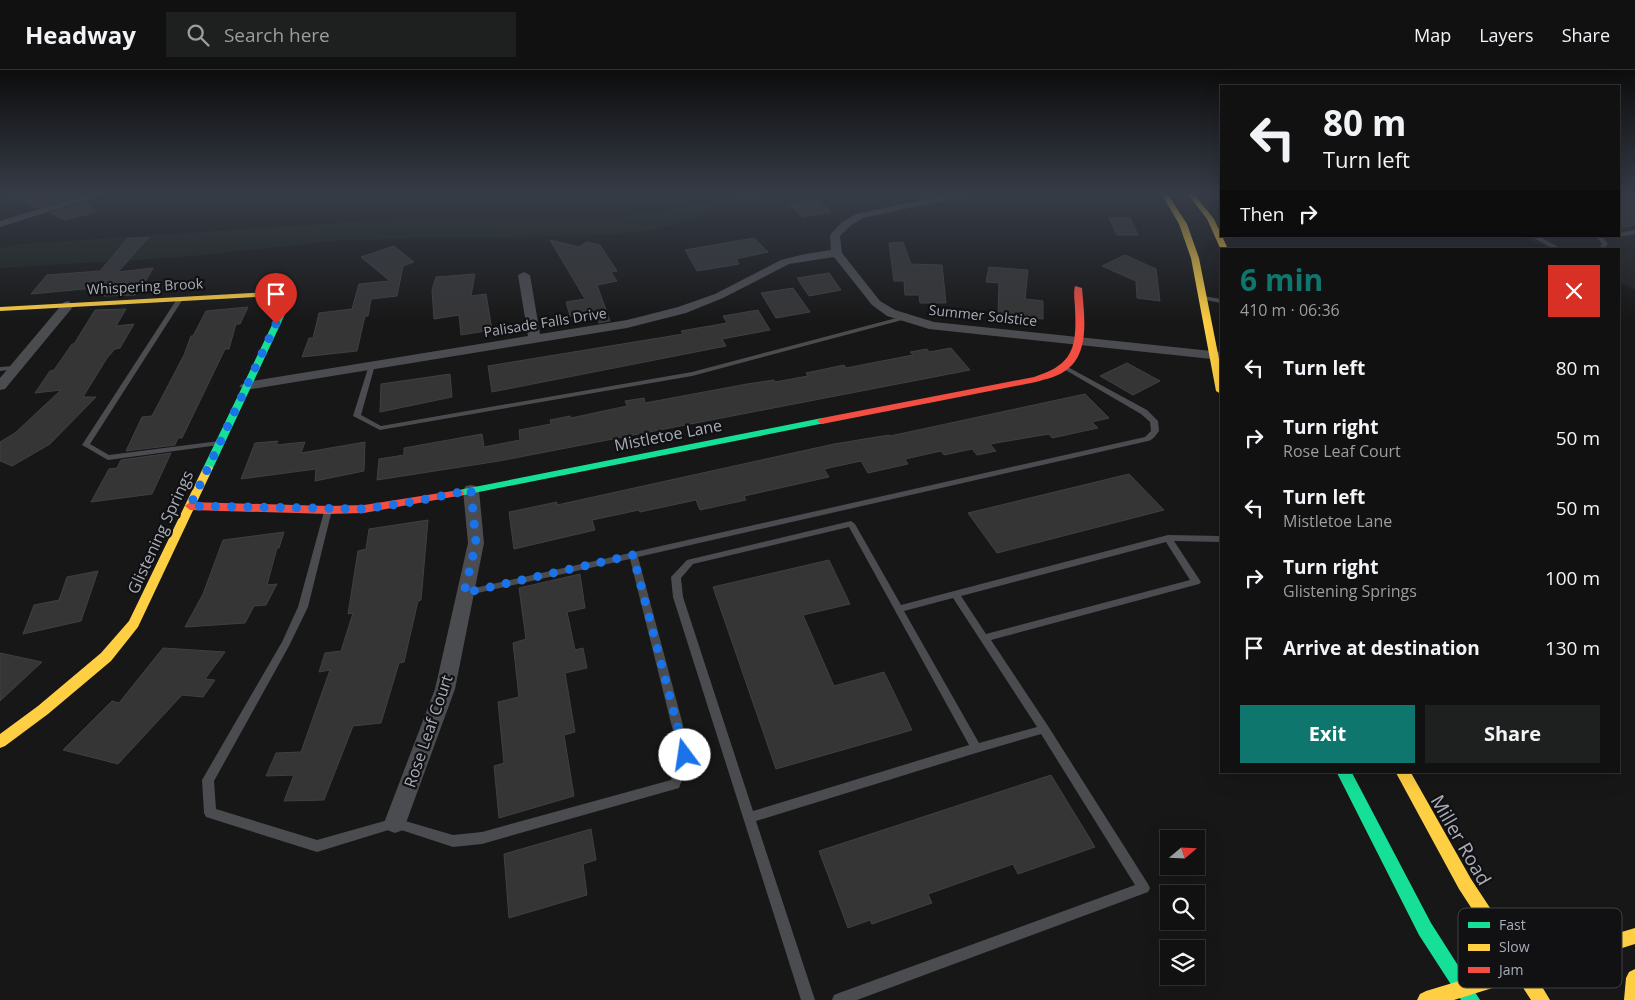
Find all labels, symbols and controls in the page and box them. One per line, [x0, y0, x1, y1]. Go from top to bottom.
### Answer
search box [166, 12, 516, 57]
text: Headway [25, 18, 136, 51]
icon: search [184, 21, 212, 49]
text: Search here [224, 22, 330, 48]
text: Map [1414, 23, 1451, 47]
text: Layers [1479, 23, 1534, 47]
text: Share [1562, 23, 1610, 47]
text: 80 m [1323, 99, 1406, 146]
icon: left [1240, 105, 1305, 170]
text: Turn left [1323, 144, 1410, 174]
icon: right [1294, 200, 1322, 228]
text: Then [1240, 201, 1284, 227]
text: 6 min [1240, 259, 1323, 300]
button: close [1548, 265, 1600, 317]
street label: Whispering Brook [86, 273, 204, 299]
pin [255, 273, 297, 324]
icon: arrive [262, 280, 290, 308]
text: 410 m · 06:36 [1240, 299, 1340, 321]
street label: Summer Solstice [928, 300, 1038, 330]
street label: Palisade Falls Drive [482, 303, 608, 341]
icon: left [1240, 354, 1268, 382]
text: Turn left [1283, 355, 1365, 381]
text: 80 m [1556, 355, 1600, 381]
street label: Mistletoe Lane [612, 414, 724, 456]
text: Turn right [1283, 414, 1378, 440]
icon: right [1240, 424, 1268, 452]
text: 50 m [1556, 425, 1600, 451]
text: Rose Leaf Court [1283, 440, 1401, 462]
street label: Glistening Springs [122, 467, 198, 597]
text: Turn left [1283, 484, 1365, 510]
icon: left [1240, 494, 1268, 522]
text: 50 m [1556, 495, 1600, 521]
text: Mistletoe Lane [1283, 510, 1392, 532]
text: Turn right [1283, 554, 1378, 580]
icon: right [1240, 564, 1268, 592]
text: 100 m [1545, 565, 1600, 591]
text: Glistening Springs [1283, 580, 1417, 602]
icon: arrive [1240, 634, 1268, 662]
text: Arrive at destination [1283, 635, 1480, 661]
text: 130 m [1545, 635, 1600, 661]
street label: Rose Leaf Court [398, 671, 458, 790]
button: Exit [1240, 705, 1415, 763]
button: Share [1425, 705, 1600, 763]
position arrow [658, 728, 710, 780]
street label: Miller Road [1425, 790, 1497, 890]
north arrow [1160, 830, 1205, 875]
map controls [1160, 830, 1205, 985]
button: search [1160, 885, 1205, 930]
legend [1458, 908, 1622, 988]
text: Fast [1499, 915, 1526, 934]
text: Slow [1499, 937, 1530, 956]
button: layers [1160, 940, 1205, 985]
text: Jam [1497, 960, 1524, 979]

